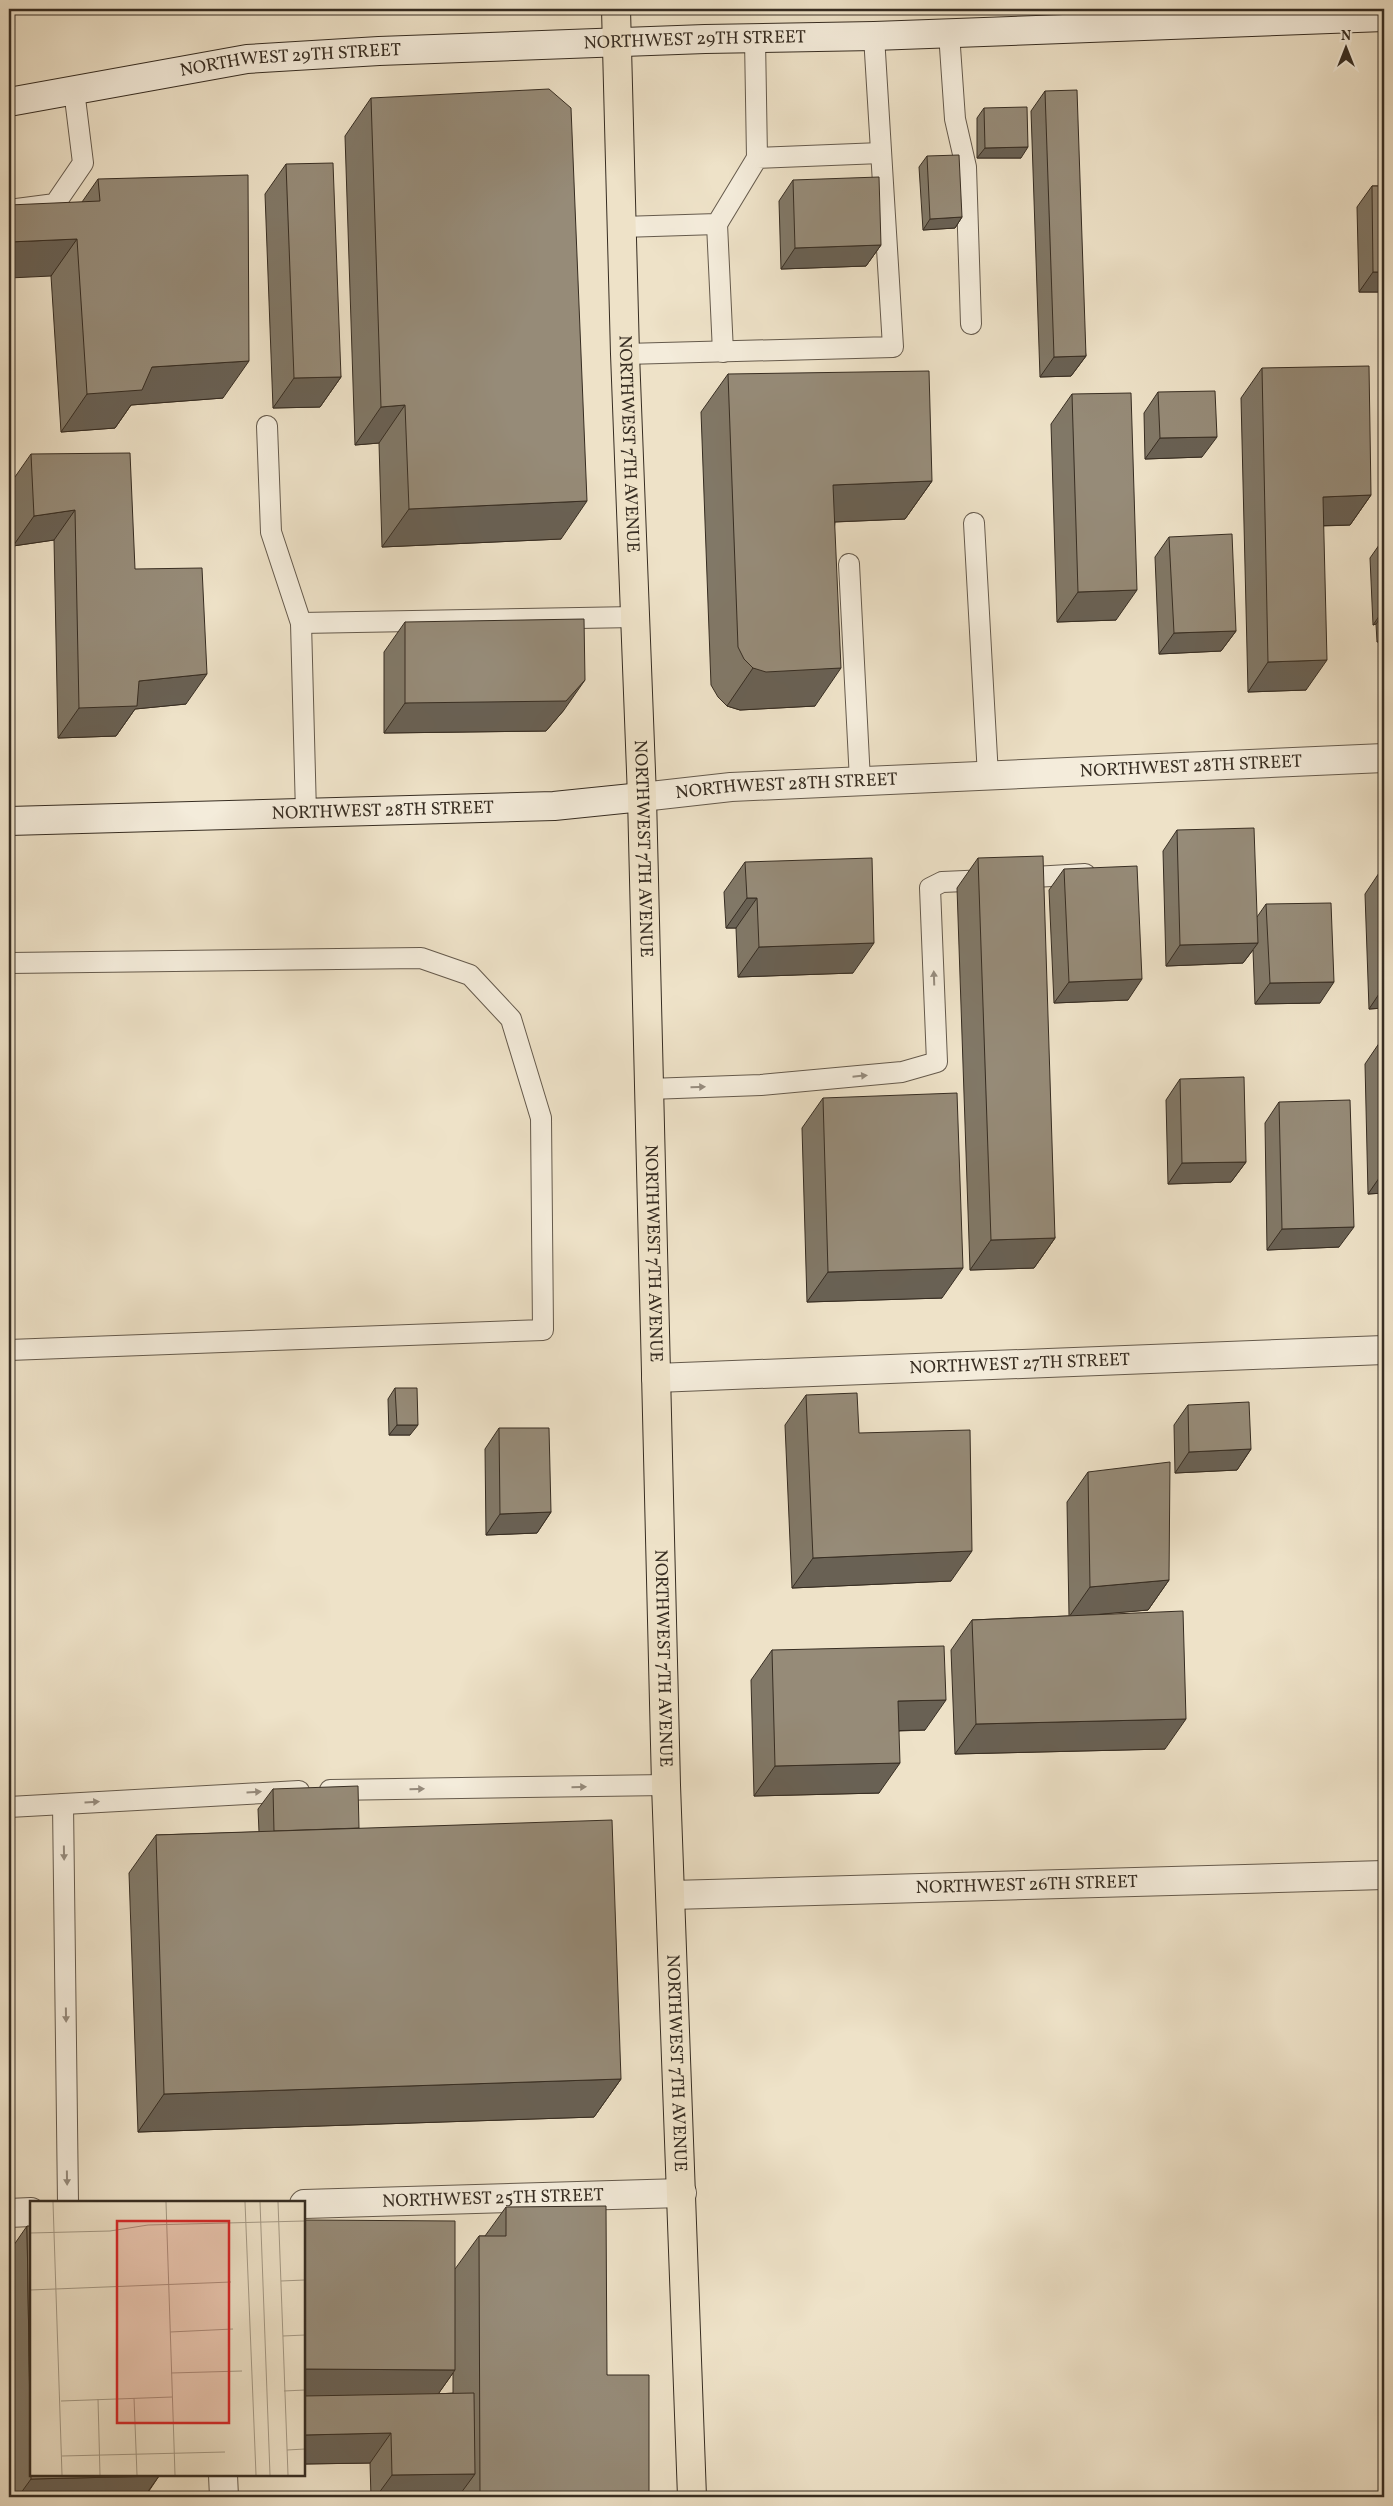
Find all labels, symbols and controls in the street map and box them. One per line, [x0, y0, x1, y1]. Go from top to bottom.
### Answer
north arrow [1320, 22, 1370, 72]
street label: NORTHWEST 29TH STREET [583, 25, 807, 56]
text: N [1341, 27, 1351, 46]
street label: NORTHWEST 29TH STREET [178, 38, 402, 83]
street label: NORTHWEST 7TH AVENUE [612, 335, 645, 553]
street label: NORTHWEST 7TH AVENUE [627, 739, 658, 958]
street label: NORTHWEST 28TH STREET [1079, 749, 1303, 784]
street label: NORTHWEST 28TH STREET [674, 767, 899, 806]
street label: NORTHWEST 28TH STREET [271, 795, 495, 826]
one-way arrow [929, 970, 937, 986]
one-way arrow [852, 1072, 868, 1080]
one-way arrow [690, 1083, 706, 1091]
street label: NORTHWEST 7TH AVENUE [638, 1144, 668, 1363]
street label: NORTHWEST 27TH STREET [909, 1347, 1131, 1381]
street label: NORTHWEST 7TH AVENUE [648, 1549, 678, 1768]
one-way arrow [572, 1783, 588, 1791]
one-way arrow [409, 1785, 425, 1793]
one-way arrow [247, 1787, 263, 1795]
one-way arrow [85, 1798, 101, 1806]
one-way arrow [60, 1845, 68, 1861]
street label: NORTHWEST 26TH STREET [915, 1869, 1139, 1901]
street label: NORTHWEST 7TH AVENUE [660, 1954, 693, 2172]
one-way arrow [62, 2007, 70, 2023]
one-way arrow [63, 2170, 71, 2186]
street label: NORTHWEST 25TH STREET [382, 2183, 605, 2214]
inset map [30, 2201, 305, 2476]

